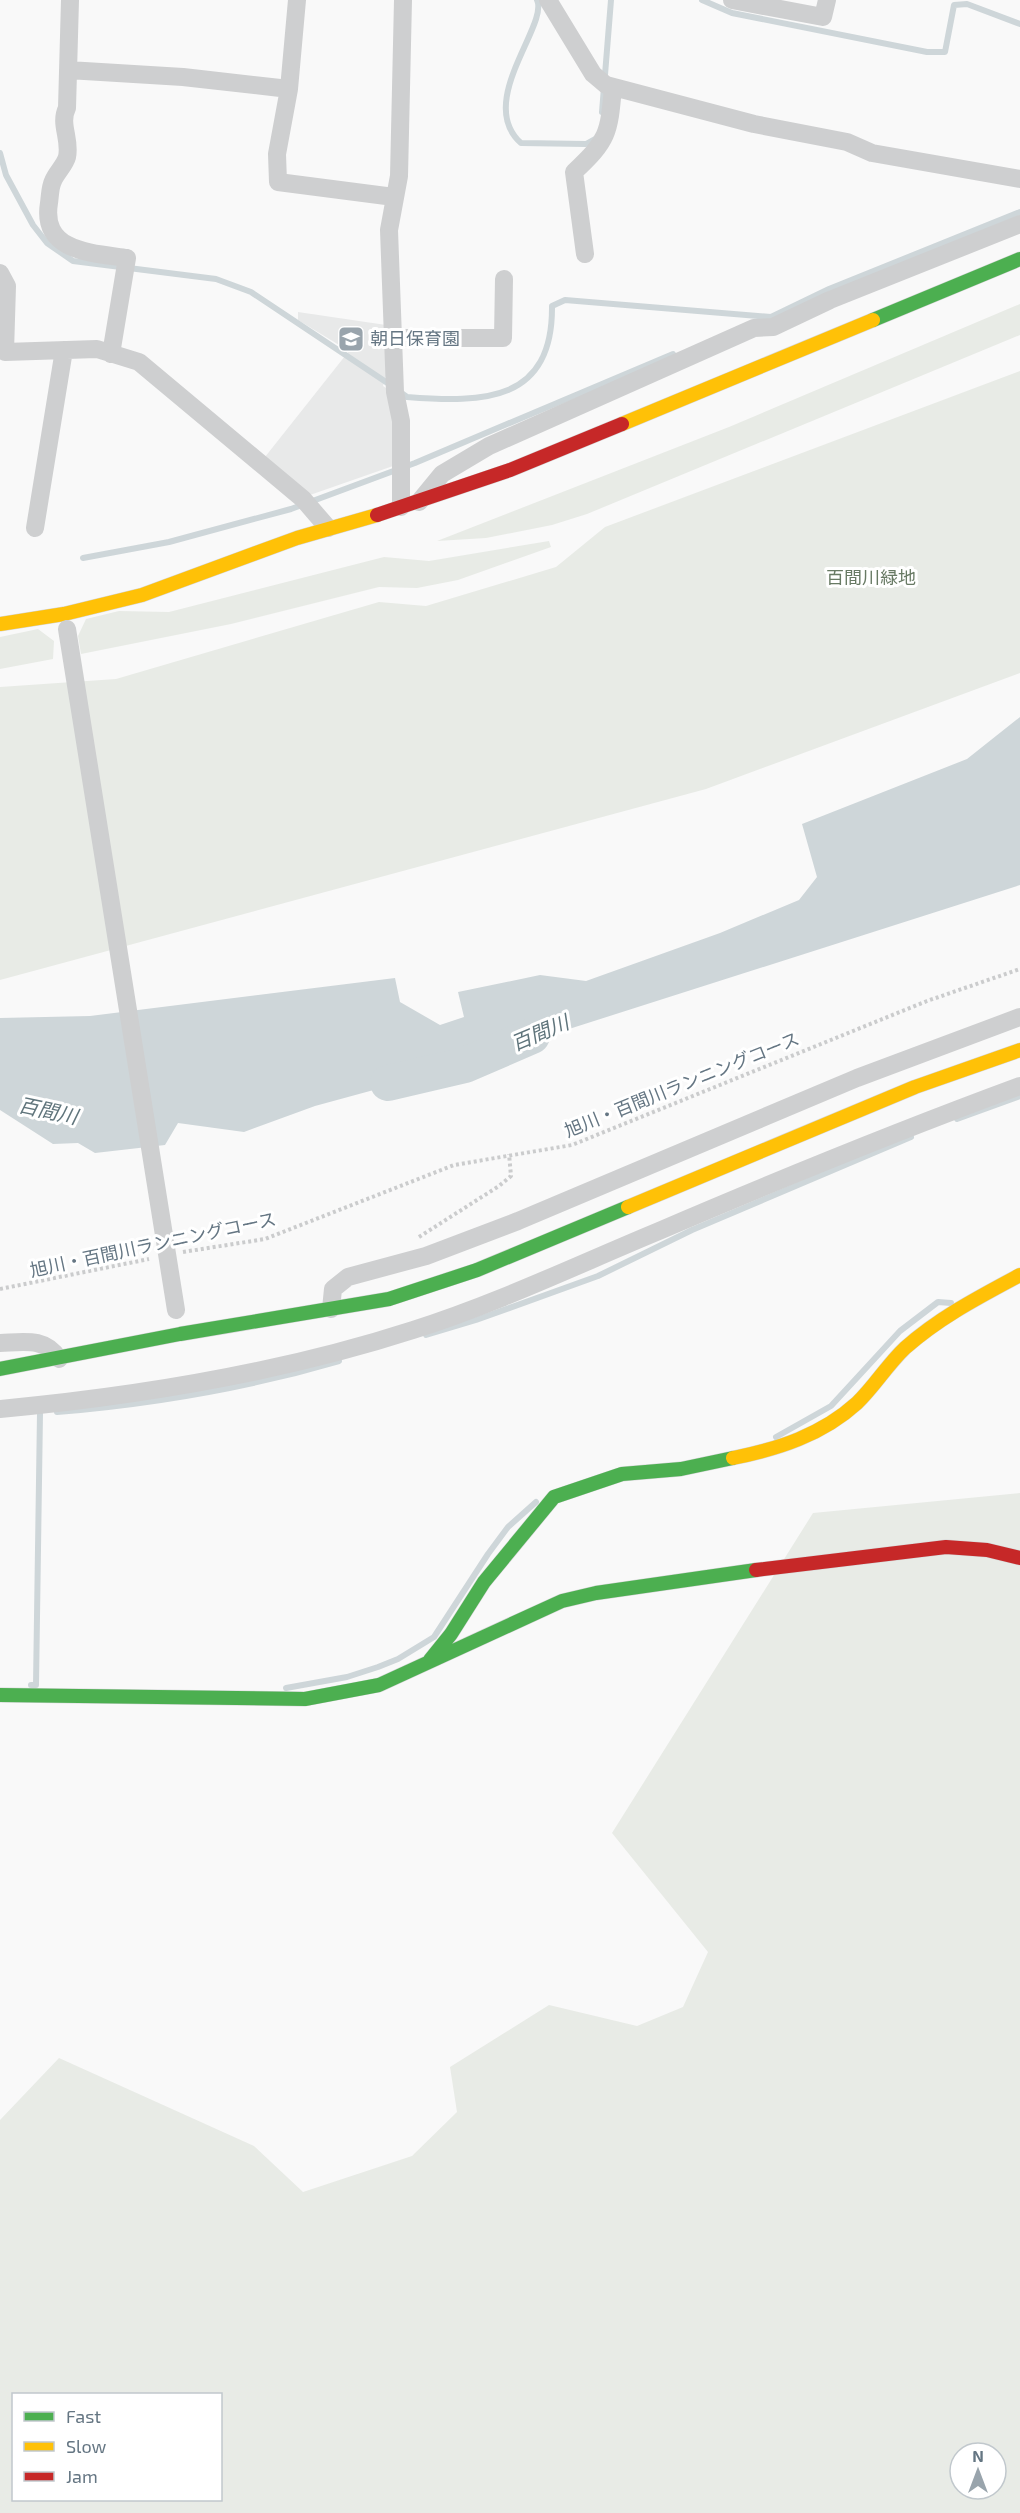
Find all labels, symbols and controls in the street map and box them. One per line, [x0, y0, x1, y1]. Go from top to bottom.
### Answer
school or university icon: 朝日保育園 [336, 324, 366, 354]
place label: 朝日保育園 [370, 327, 460, 349]
park label: 百間川緑地 [826, 566, 916, 588]
water label: 百間川 [507, 1009, 574, 1055]
street label: 旭川・百間川ランニングコース [561, 1027, 802, 1141]
water label: 百間川 [16, 1092, 82, 1128]
street label: 旭川・百間川ランニングコース [28, 1207, 278, 1281]
legend [12, 2393, 222, 2501]
text: Fast [66, 2405, 101, 2427]
text: Slow [66, 2435, 107, 2457]
north arrow [948, 2441, 1008, 2501]
text: N [972, 2446, 984, 2465]
text: Jam [66, 2465, 98, 2487]

